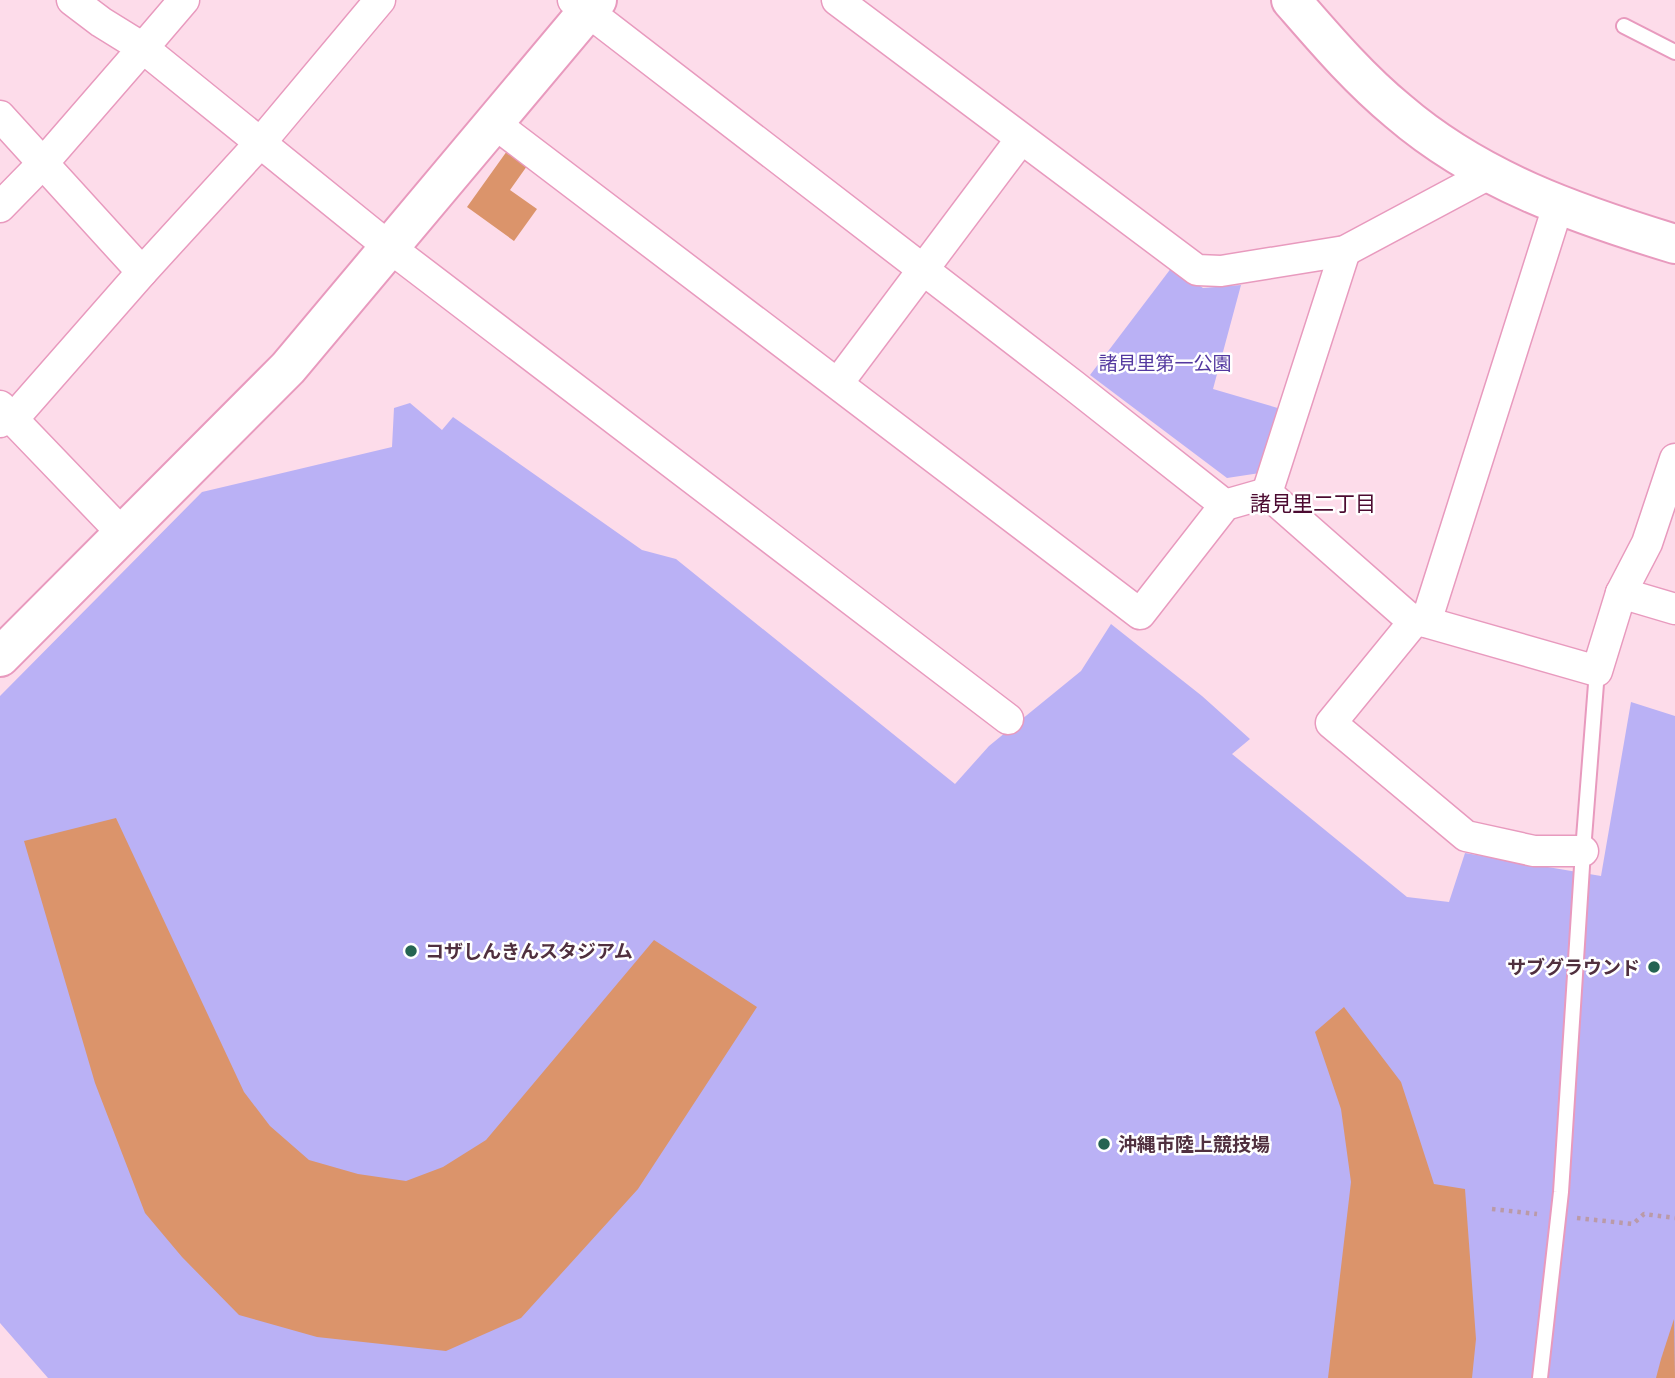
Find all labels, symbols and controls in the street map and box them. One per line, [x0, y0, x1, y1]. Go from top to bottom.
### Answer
park label: 諸見里第一公園 [1098, 351, 1232, 375]
district label: 諸見里二丁目 [1250, 490, 1376, 517]
place label: コザしんきんスタジアム [425, 939, 633, 963]
marker: コザしんきんスタジアム [403, 943, 419, 959]
place label: サブグラウンド [1507, 955, 1640, 979]
marker: サブグラウンド [1646, 959, 1662, 975]
place label: 沖縄市陸上競技場 [1118, 1132, 1270, 1156]
marker: 沖縄市陸上競技場 [1096, 1136, 1112, 1152]

